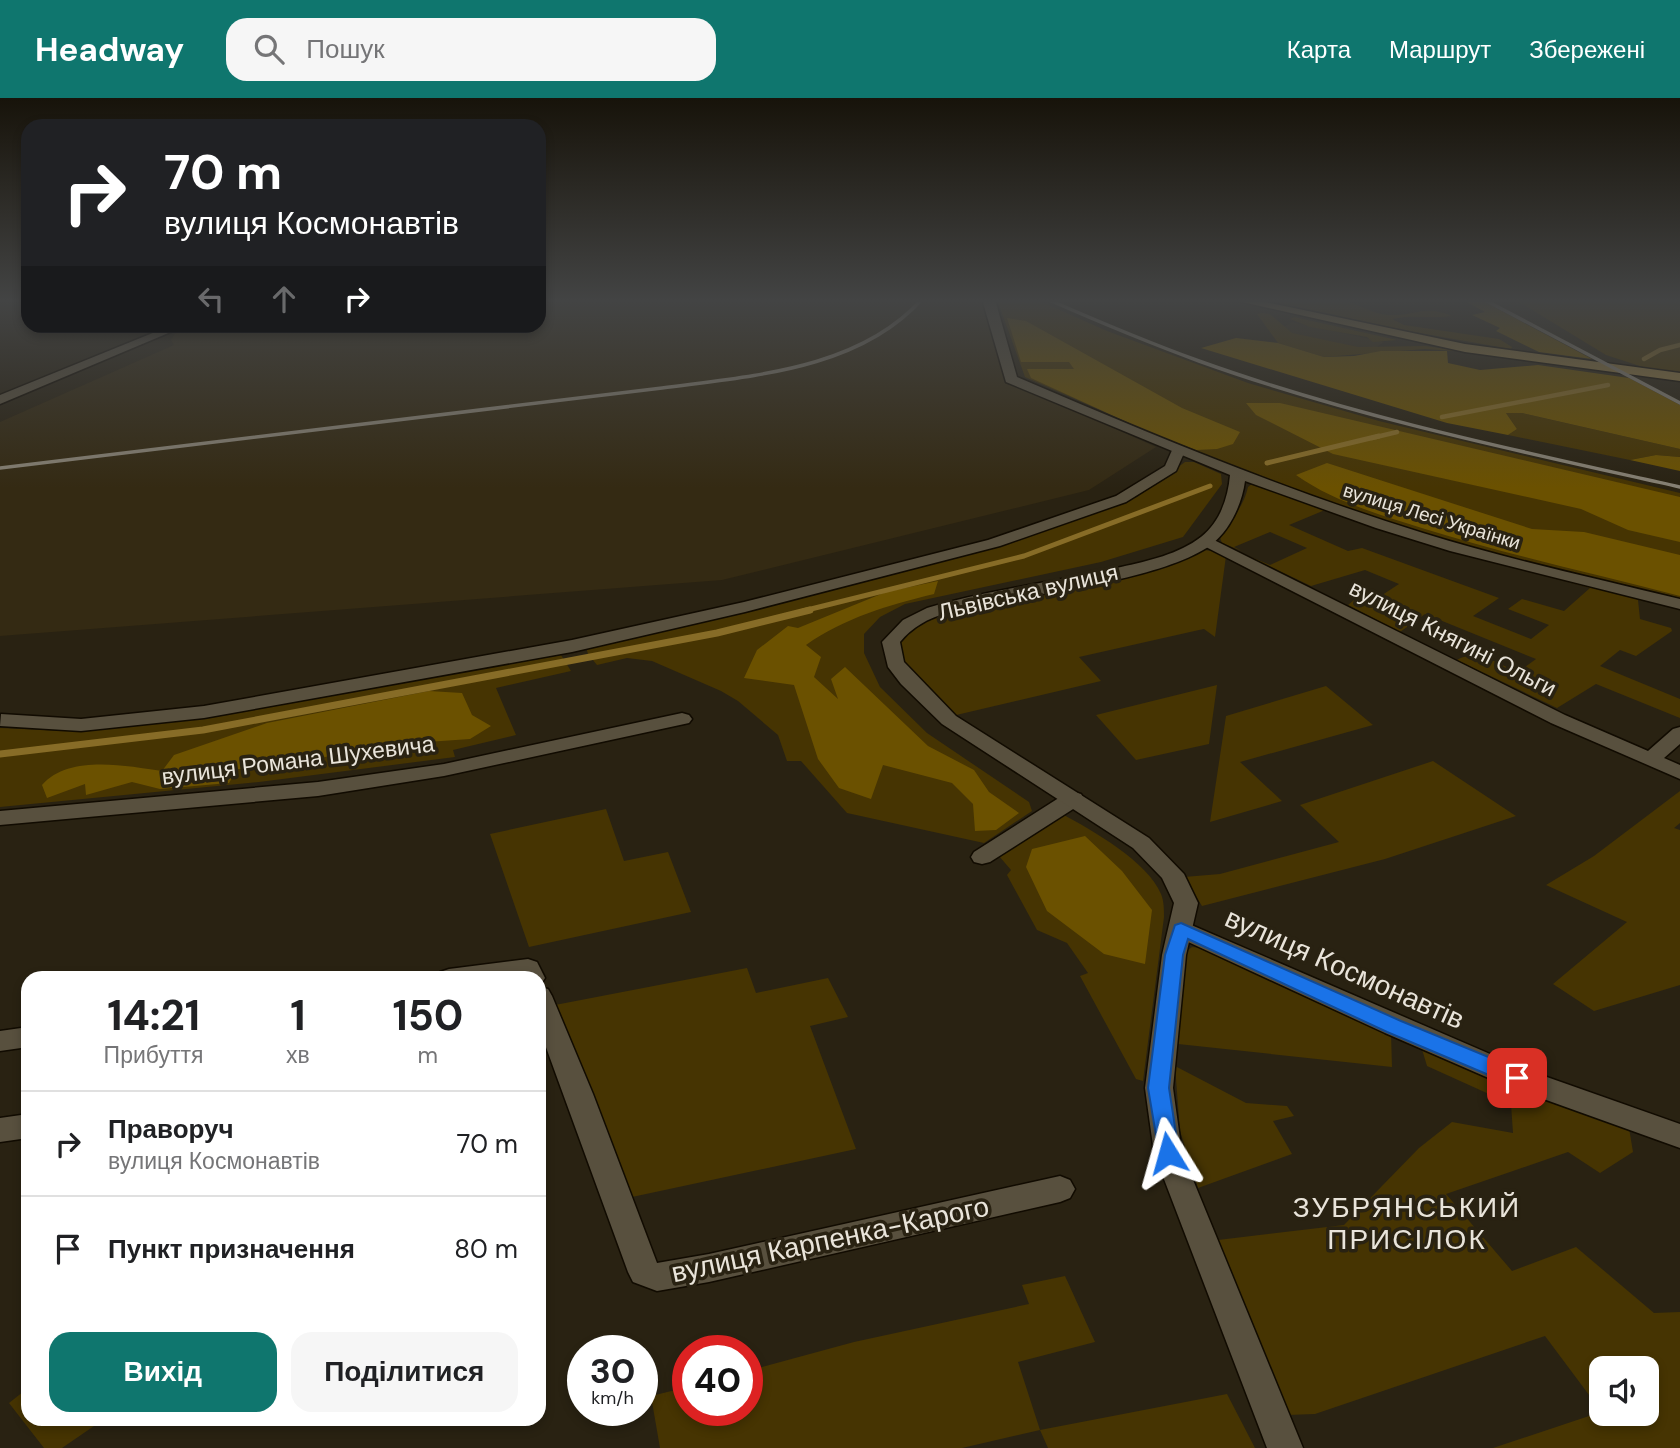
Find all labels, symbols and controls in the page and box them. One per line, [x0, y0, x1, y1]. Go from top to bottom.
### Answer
search box [226, 18, 716, 81]
text: Headway [35, 28, 184, 71]
icon: search [250, 30, 288, 68]
text: Пошук [306, 32, 385, 66]
text: Карта [1287, 34, 1351, 65]
text: Маршрут [1389, 34, 1491, 65]
text: Збережені [1529, 34, 1645, 65]
text: 70 m [164, 140, 282, 204]
icon: right [49, 147, 140, 238]
text: вулиця Космонавтів [164, 202, 459, 244]
icon: left [192, 280, 230, 318]
icon: ahead [265, 280, 303, 318]
icon: right [338, 280, 376, 318]
street label: вулиця Лесі Українки [1340, 478, 1523, 555]
street label: Львівська вулиця [935, 557, 1121, 627]
street label: вулиця Княгині Ольги [1344, 573, 1562, 703]
street label: вулиця Романа Шухевича [160, 728, 436, 792]
street label: вулиця Космонавтів [1219, 899, 1470, 1038]
text: 14:21 [107, 988, 200, 1043]
text: 1 [290, 988, 306, 1043]
text: 150 [392, 988, 463, 1043]
text: Прибуття [104, 1040, 203, 1070]
text: хв [286, 1040, 310, 1070]
text: m [418, 1040, 438, 1070]
pin [1487, 1048, 1547, 1108]
icon: arrive [1498, 1059, 1536, 1097]
text: Праворуч [108, 1112, 234, 1146]
position arrow [1131, 1116, 1205, 1190]
icon: right [49, 1125, 87, 1163]
text: 70 m [457, 1127, 518, 1161]
text: вулиця Космонавтів [108, 1146, 320, 1176]
street label: вулиця Карпенка-Карого [668, 1188, 992, 1291]
district label: ЗУБРЯНСЬКИЙ ПРИСІЛОК [1293, 1189, 1521, 1258]
icon: arrive [49, 1230, 87, 1268]
text: Пункт призначення [108, 1232, 355, 1266]
text: 80 m [454, 1232, 518, 1266]
button: Вихід [49, 1332, 277, 1412]
button: Поділитися [291, 1332, 518, 1412]
speed limit sign: 40 [672, 1335, 763, 1426]
text: 30 [590, 1348, 635, 1394]
map controls [1589, 1356, 1659, 1426]
button: sound [1589, 1356, 1659, 1426]
text: km/h [591, 1386, 634, 1410]

